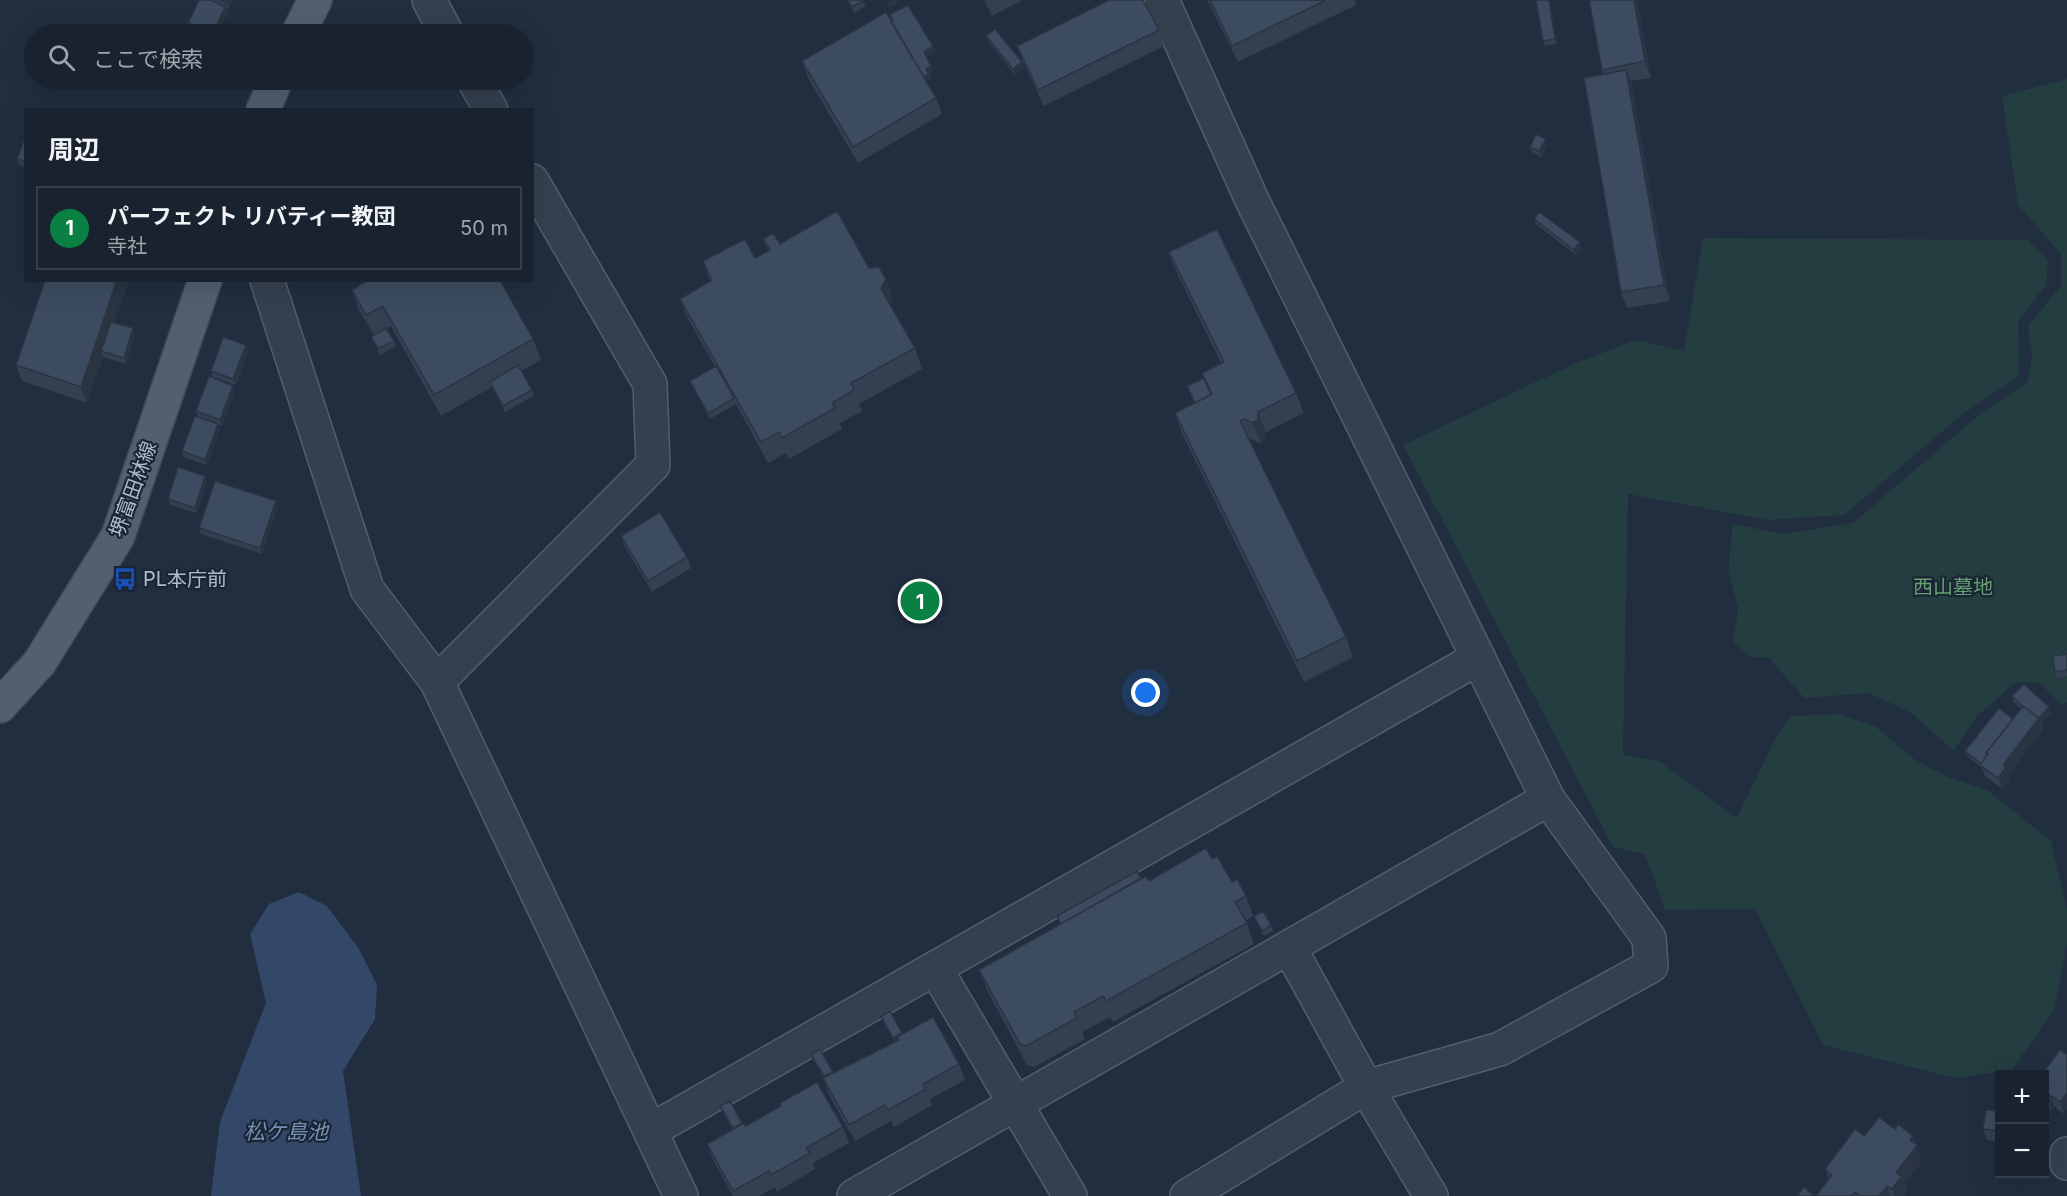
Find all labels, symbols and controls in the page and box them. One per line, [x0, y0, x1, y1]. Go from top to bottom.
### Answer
search box [24, 24, 534, 90]
icon: search [45, 41, 78, 74]
text: ここで検索 [93, 46, 203, 72]
text: 周辺 [48, 134, 100, 165]
text: パーフェクト リバティー教団 [107, 203, 396, 229]
text: 1 [65, 216, 74, 240]
text: 50 m [460, 216, 508, 240]
text: 寺社 [107, 234, 147, 258]
street label: 堺富田林線 [105, 438, 161, 540]
bus stop icon: PL本庁前 [112, 566, 138, 592]
place label: PL本庁前 [143, 567, 227, 591]
park label: 西山墓地 [1913, 575, 1993, 599]
pin: 1 [900, 578, 940, 624]
your location [1131, 678, 1160, 707]
map controls [1995, 1070, 2049, 1178]
button: + [1995, 1070, 2049, 1124]
water label: 松ケ島池 [244, 1119, 330, 1144]
button: − [1995, 1124, 2049, 1178]

